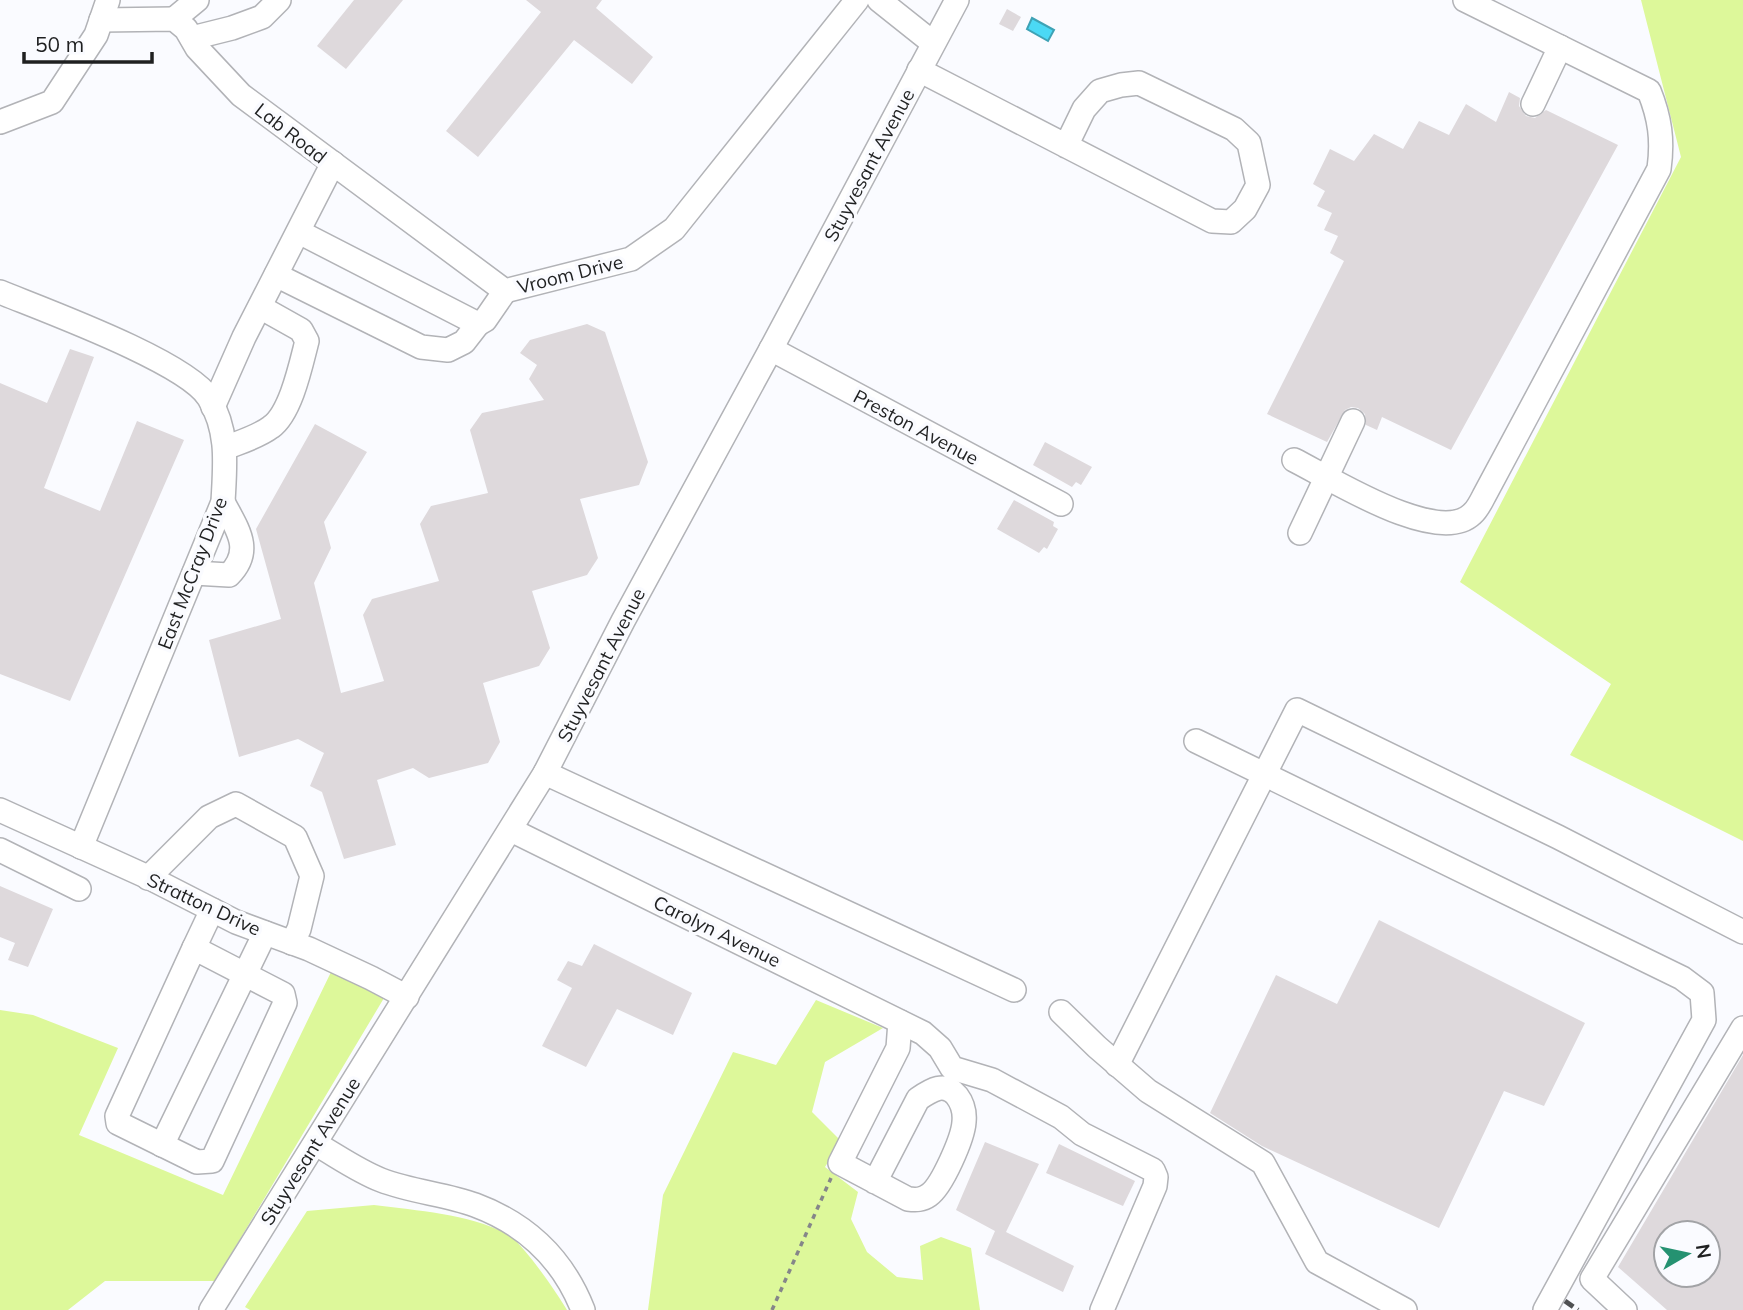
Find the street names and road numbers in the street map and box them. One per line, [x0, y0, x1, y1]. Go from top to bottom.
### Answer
street label: Stuyvesant Avenue [819, 84, 919, 246]
street label: Lab Road [250, 97, 332, 169]
street label: Vroom Drive [515, 249, 625, 299]
street label: Preston Avenue [849, 384, 983, 470]
street label: East McCray Drive [152, 493, 232, 653]
street label: Stuyvesant Avenue [552, 584, 650, 746]
street label: Stratton Drive [143, 867, 265, 941]
street label: Carolyn Avenue [649, 890, 785, 972]
street label: Stuyvesant Avenue [255, 1073, 365, 1229]

